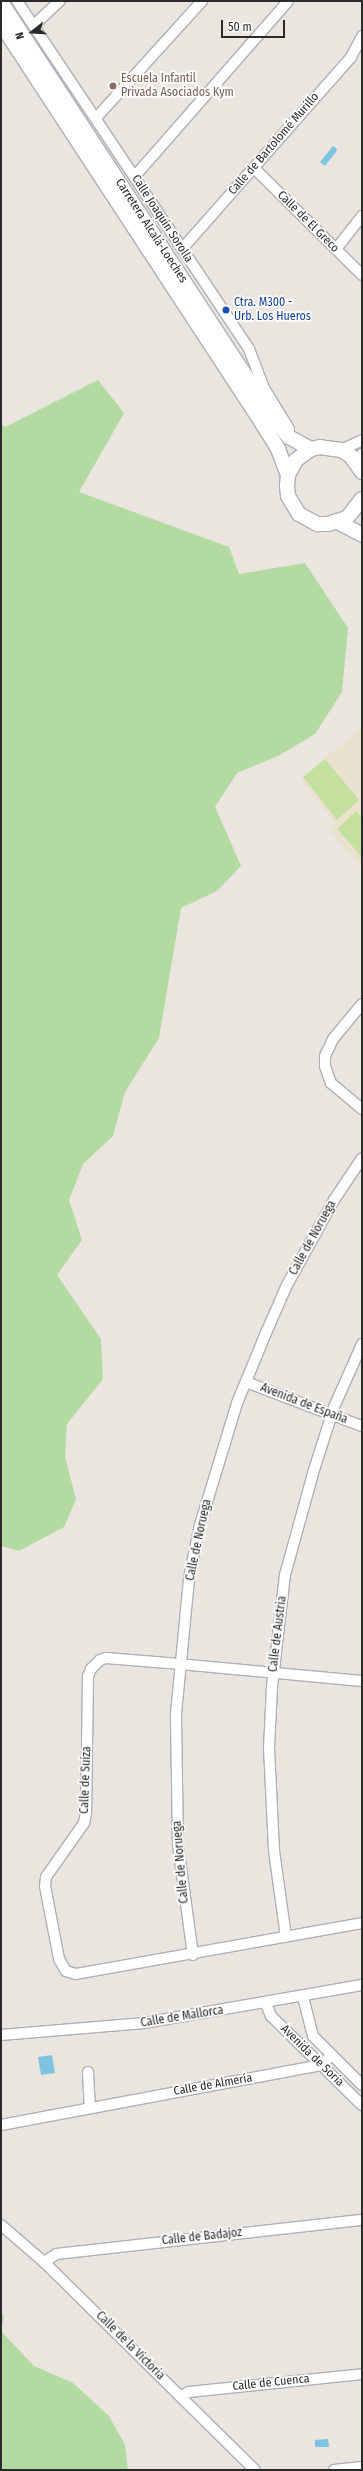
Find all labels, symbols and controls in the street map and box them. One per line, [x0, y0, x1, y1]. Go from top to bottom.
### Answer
north arrow [12, 12, 52, 52]
scale bar [223, 12, 287, 38]
text: 50 m [228, 20, 252, 34]
text: N [13, 31, 27, 41]
place label: Escuela Infantil Privada Asociados Kym [121, 72, 234, 100]
marker: Escuela Infantil Privada Asociados Kym [108, 81, 118, 91]
street label: Calle de Bartolomé Murillo [226, 90, 322, 198]
street label: Calle Joaquín Sorolla [128, 172, 196, 266]
street label: Carretera Alcalá-Loeches [112, 176, 190, 286]
street label: Calle de El Greco [274, 188, 342, 256]
place label: Ctra. M300 - Urb. Los Hueros [234, 296, 311, 324]
marker: Ctra. M300 - Urb. Los Hueros [221, 305, 231, 315]
street label: Calle de Noruega [287, 1198, 339, 1278]
street label: Avenida de España [258, 1381, 350, 1427]
street label: Calle de Noruega [183, 1498, 215, 1582]
street label: Calle de Austria [266, 1595, 290, 1673]
street label: Calle de Suiza [78, 1746, 94, 1814]
street label: Calle de Noruega [170, 1820, 192, 1904]
street label: Calle de Mallorca [140, 2003, 224, 2031]
street label: Avenida de Soria [277, 2022, 347, 2090]
street label: Calle de Almería [173, 2071, 253, 2099]
street label: Calle de Badajoz [161, 2226, 243, 2248]
street label: Calle de la Victoria [93, 2309, 167, 2383]
street label: Calle de Cuenca [232, 2372, 310, 2394]

